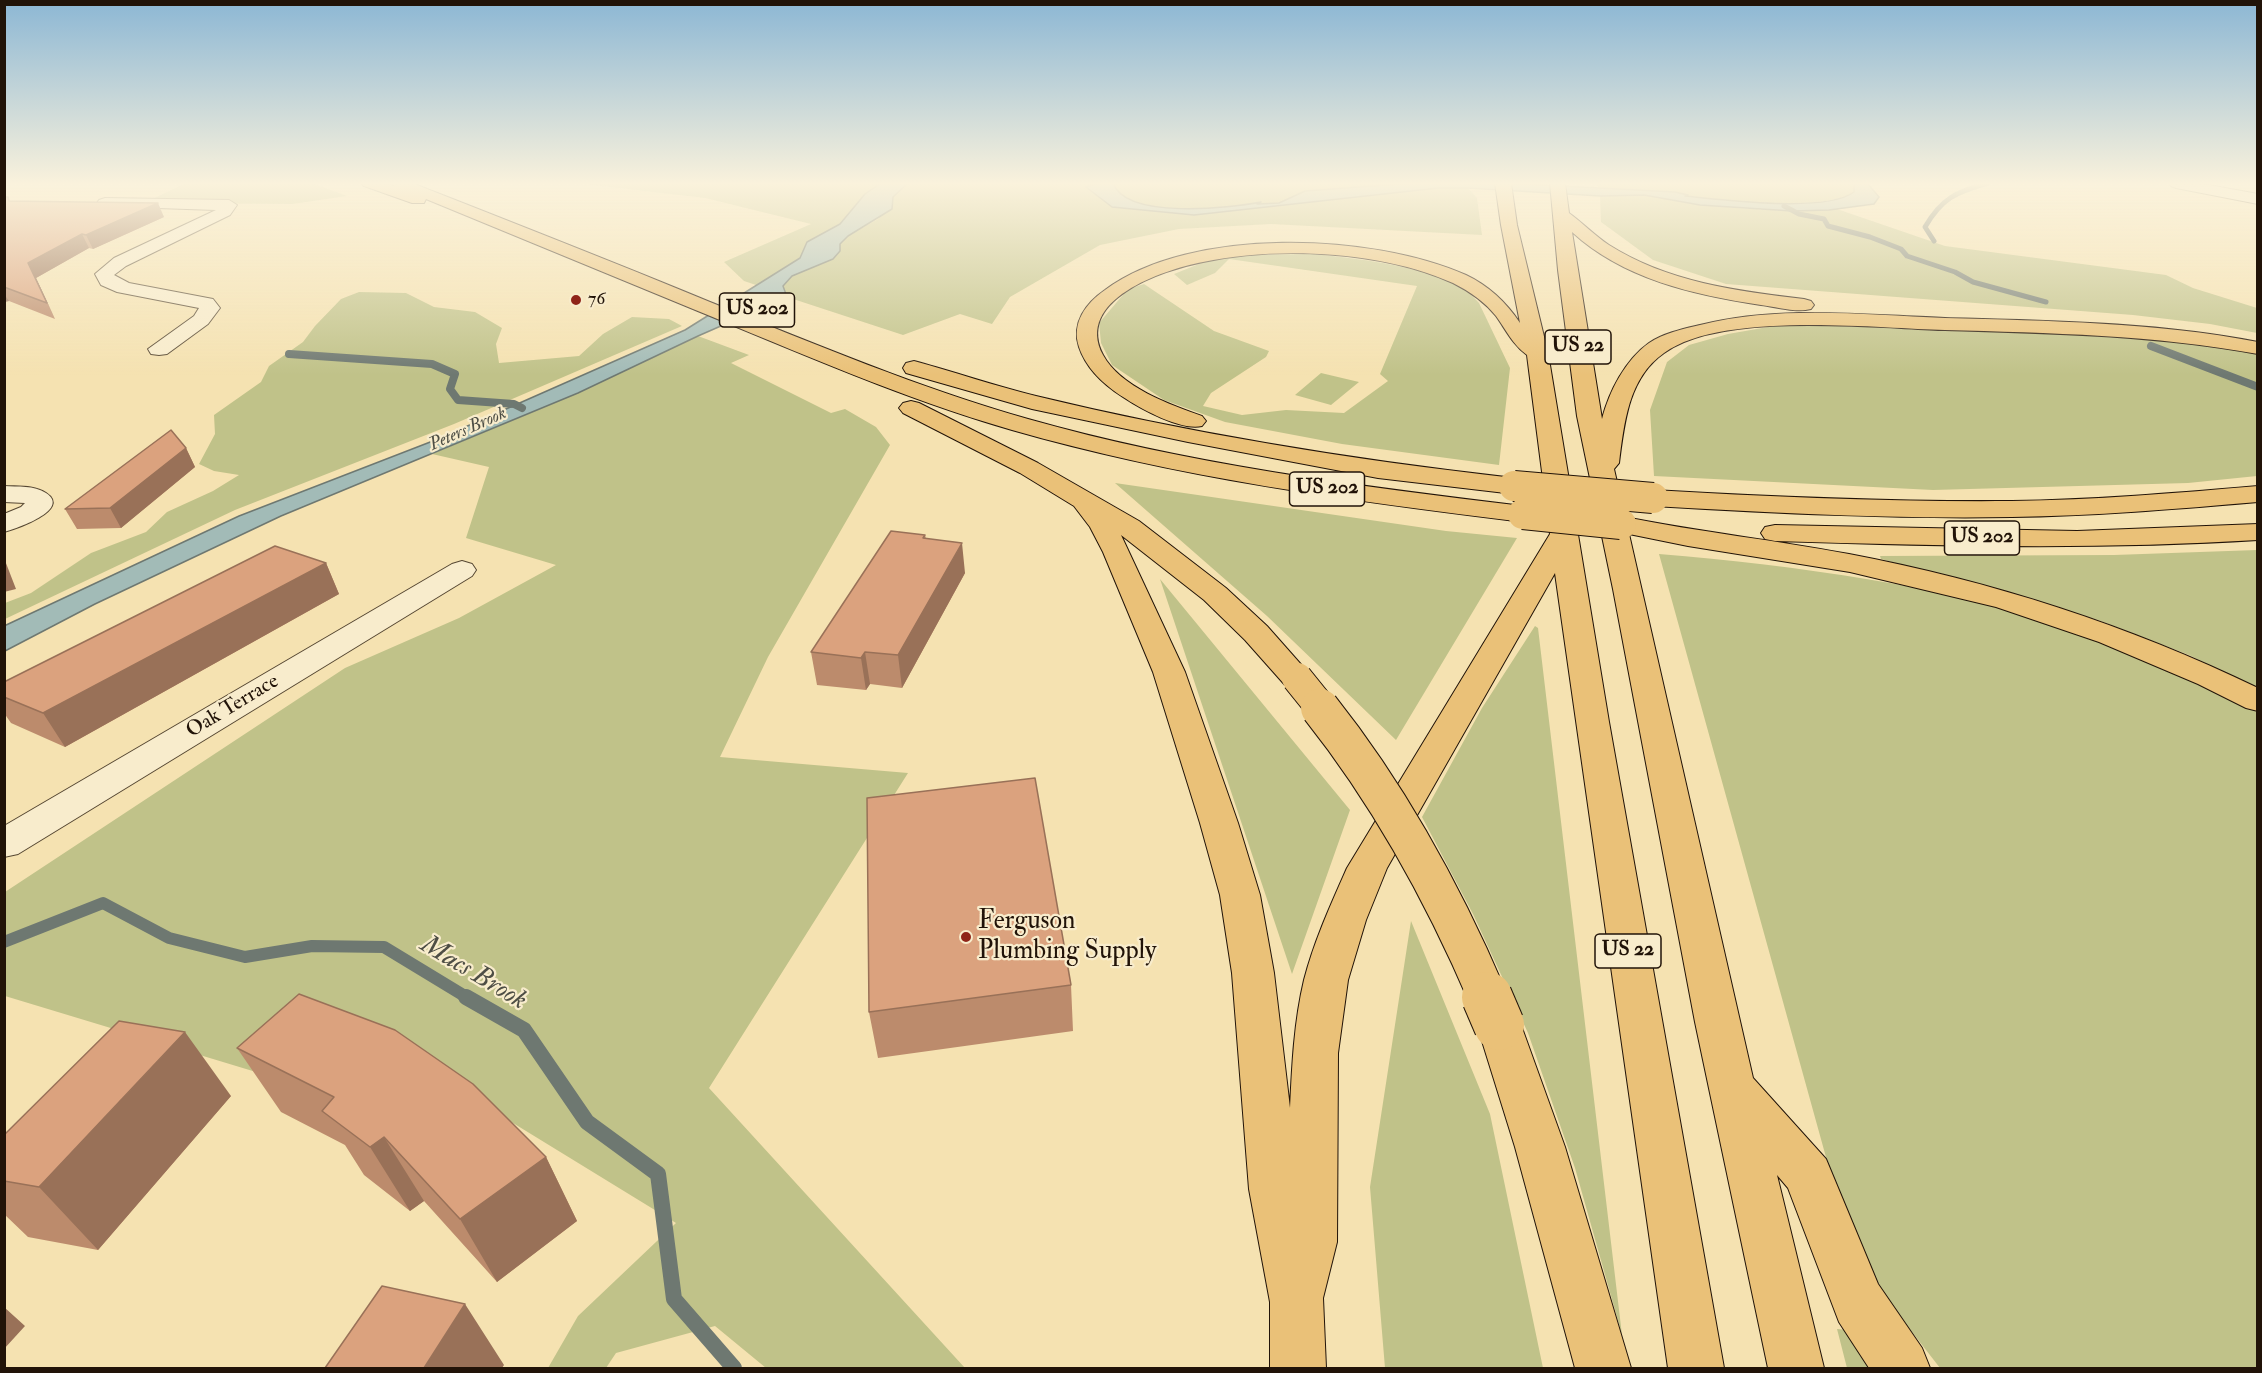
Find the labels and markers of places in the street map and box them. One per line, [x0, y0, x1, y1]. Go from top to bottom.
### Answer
place label: 76 [588, 289, 605, 311]
marker: 76 [569, 293, 583, 307]
place label: Ferguson Plumbing Supply [978, 906, 1156, 968]
marker: Ferguson Plumbing Supply [959, 930, 973, 944]

